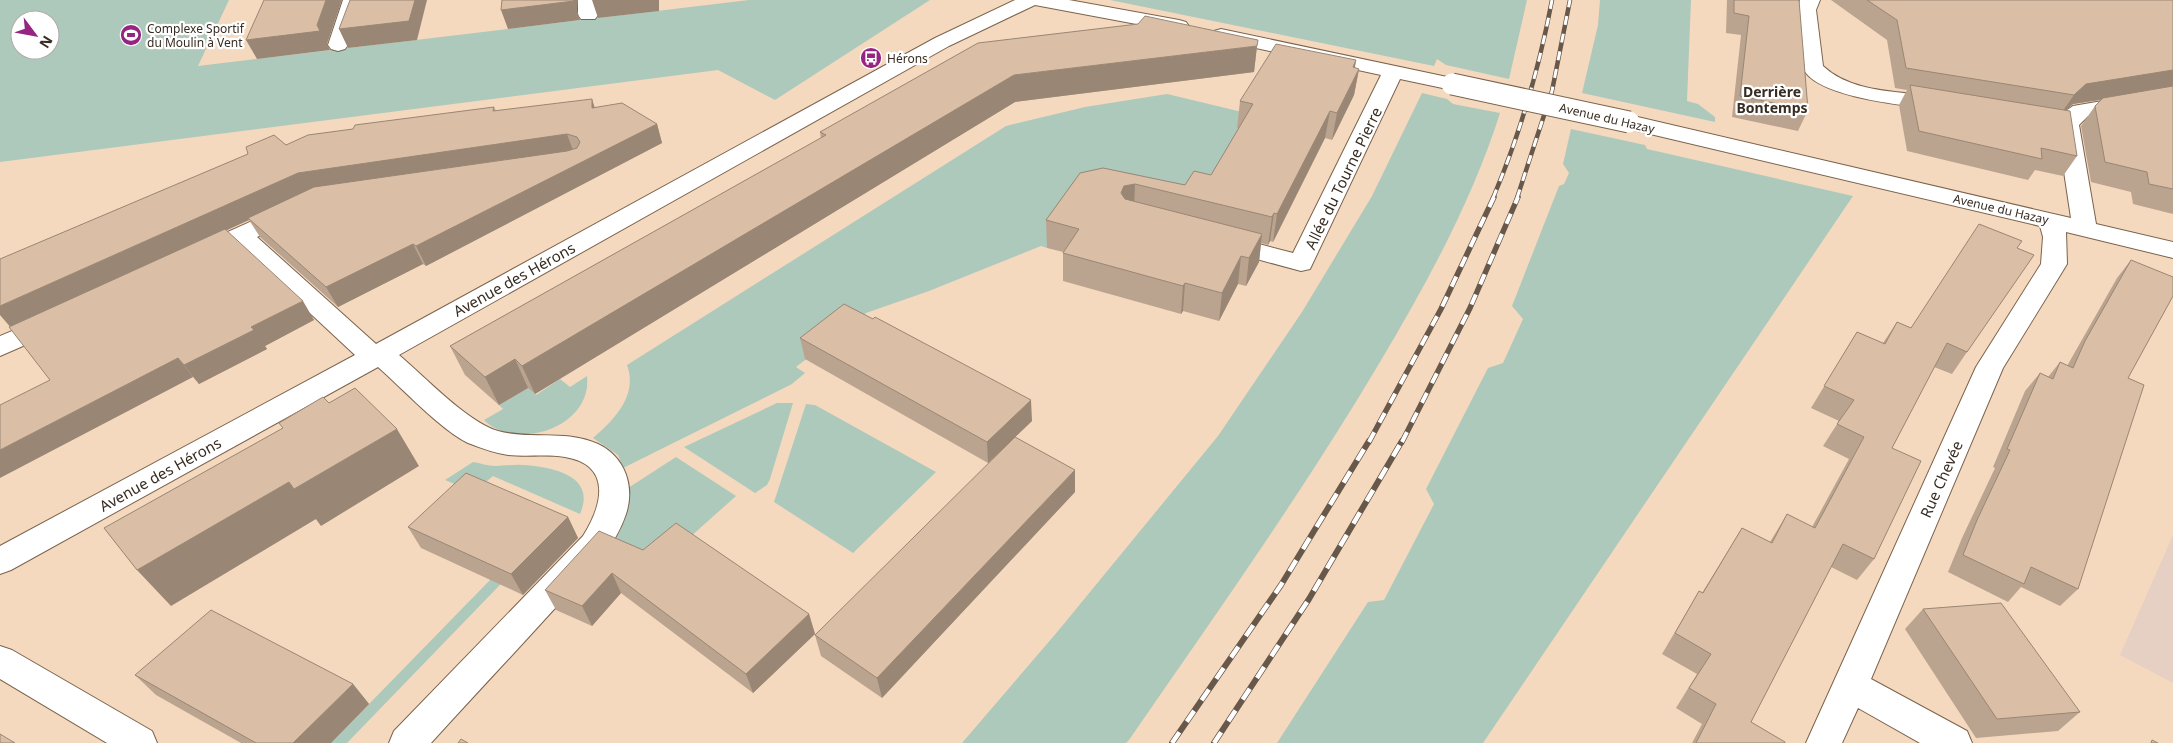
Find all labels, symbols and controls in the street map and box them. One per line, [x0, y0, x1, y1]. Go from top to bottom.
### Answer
north arrow [10, 10, 60, 60]
place label: Complexe Sportif du Moulin à Vent [147, 20, 245, 51]
sports icon: Complexe Sportif du Moulin à Vent [119, 23, 143, 47]
text: N [35, 32, 58, 52]
bus stop icon: Hérons [859, 46, 883, 70]
place label: Hérons [887, 50, 928, 67]
district label: Derrière Bontemps [1736, 82, 1808, 117]
street label: Avenue du Hazay [1558, 99, 1657, 137]
street label: Allée du Tourne Pierre [1300, 104, 1386, 252]
street label: Avenue du Hazay [1952, 190, 2051, 228]
street label: Avenue des Hérons [450, 237, 578, 321]
street label: Avenue des Hérons [96, 432, 224, 516]
street label: Rue Chevée [1915, 437, 1967, 521]

